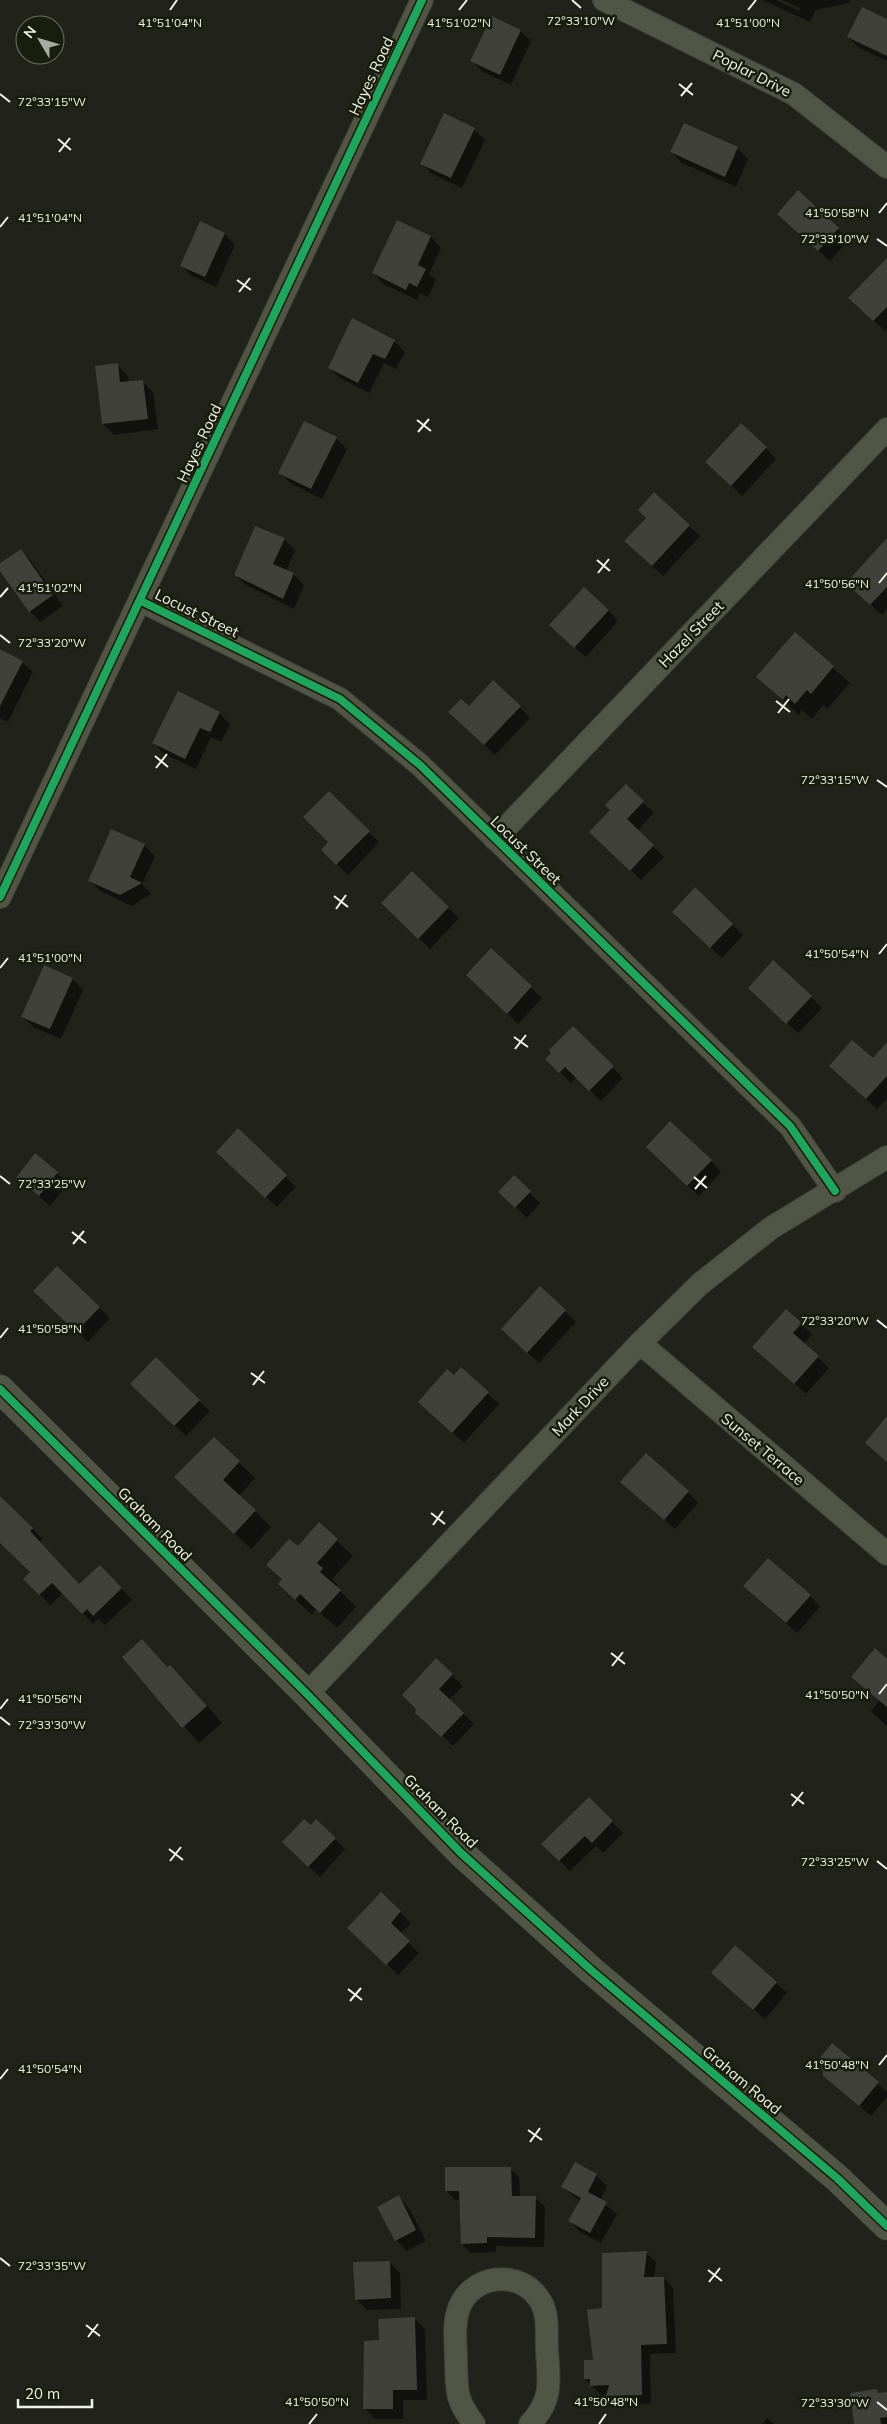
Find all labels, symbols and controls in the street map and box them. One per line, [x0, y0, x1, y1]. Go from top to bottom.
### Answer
text: 72°33'10"W [547, 13, 615, 28]
north arrow [15, 15, 65, 65]
text: 41°51'04"N [138, 15, 202, 30]
text: 41°51'02"N [427, 15, 491, 30]
text: 41°51'00"N [716, 15, 780, 30]
text: N [19, 22, 40, 42]
street label: Hayes Road [345, 34, 397, 118]
street label: Poplar Drive [710, 45, 794, 101]
text: 72°33'15"W [18, 94, 86, 109]
text: 41°50'58"N [805, 205, 869, 220]
text: 41°51'04"N [18, 210, 82, 225]
text: 72°33'10"W [801, 231, 869, 246]
street label: Hayes Road [173, 401, 225, 485]
text: 41°50'56"N [805, 576, 869, 591]
text: 41°51'02"N [18, 580, 82, 595]
street label: Locust Street [152, 585, 242, 641]
street label: Hazel Street [655, 597, 727, 671]
text: 72°33'20"W [18, 635, 86, 650]
text: 72°33'15"W [801, 772, 869, 787]
street label: Locust Street [487, 812, 565, 888]
text: 41°50'54"N [805, 946, 869, 961]
text: 41°51'00"N [18, 950, 82, 965]
text: 72°33'25"W [18, 1176, 86, 1191]
text: 72°33'20"W [801, 1313, 869, 1328]
text: 41°50'58"N [18, 1321, 82, 1336]
street label: Mark Drive [547, 1372, 613, 1440]
street label: Sunset Terrace [717, 1409, 809, 1489]
street label: Graham Road [114, 1483, 196, 1565]
text: 41°50'50"N [805, 1687, 869, 1702]
text: 41°50'56"N [18, 1691, 82, 1706]
text: 72°33'30"W [18, 1717, 86, 1732]
street label: Graham Road [400, 1770, 482, 1852]
text: 72°33'25"W [801, 1854, 869, 1869]
street label: Graham Road [699, 2042, 785, 2118]
text: 41°50'48"N [805, 2057, 869, 2072]
text: 41°50'54"N [18, 2061, 82, 2076]
text: 72°33'35"W [18, 2258, 86, 2273]
scale bar [18, 2376, 91, 2408]
text: 20 m [25, 2384, 60, 2403]
text: 41°50'50"N [285, 2394, 349, 2409]
text: 41°50'48"N [574, 2394, 638, 2409]
text: 72°33'30"W [801, 2395, 869, 2410]

